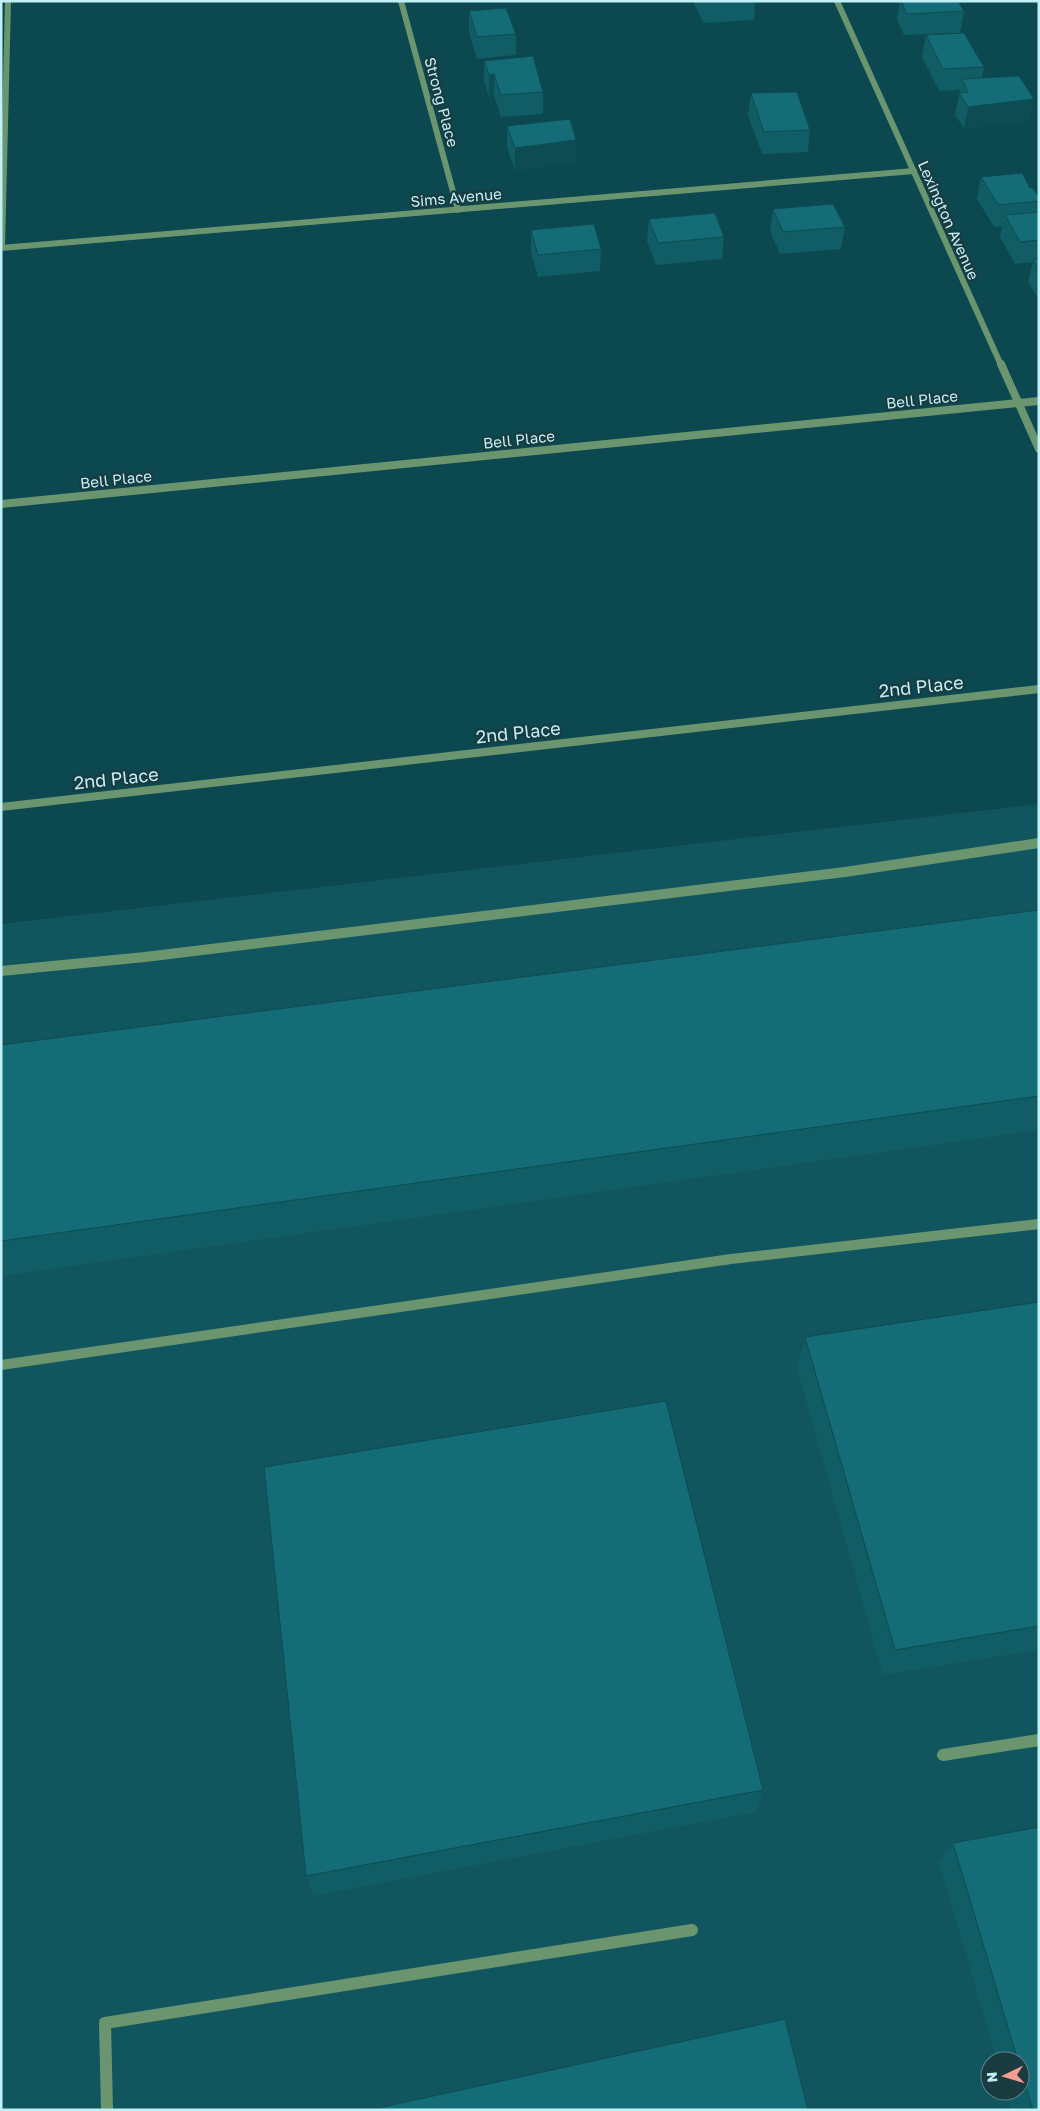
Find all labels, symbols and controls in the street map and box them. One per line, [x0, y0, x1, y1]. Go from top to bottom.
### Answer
street label: Strong Place [421, 55, 463, 149]
street label: Lexington Avenue [915, 158, 983, 283]
street label: Sims Avenue [410, 184, 503, 210]
street label: Bell Place [885, 386, 959, 412]
street label: Bell Place [482, 426, 556, 452]
street label: Bell Place [79, 466, 153, 492]
street label: 2nd Place [878, 671, 964, 701]
street label: 2nd Place [475, 717, 561, 747]
street label: 2nd Place [73, 763, 159, 793]
north arrow [980, 2051, 1030, 2101]
text: N [983, 2071, 1000, 2083]

